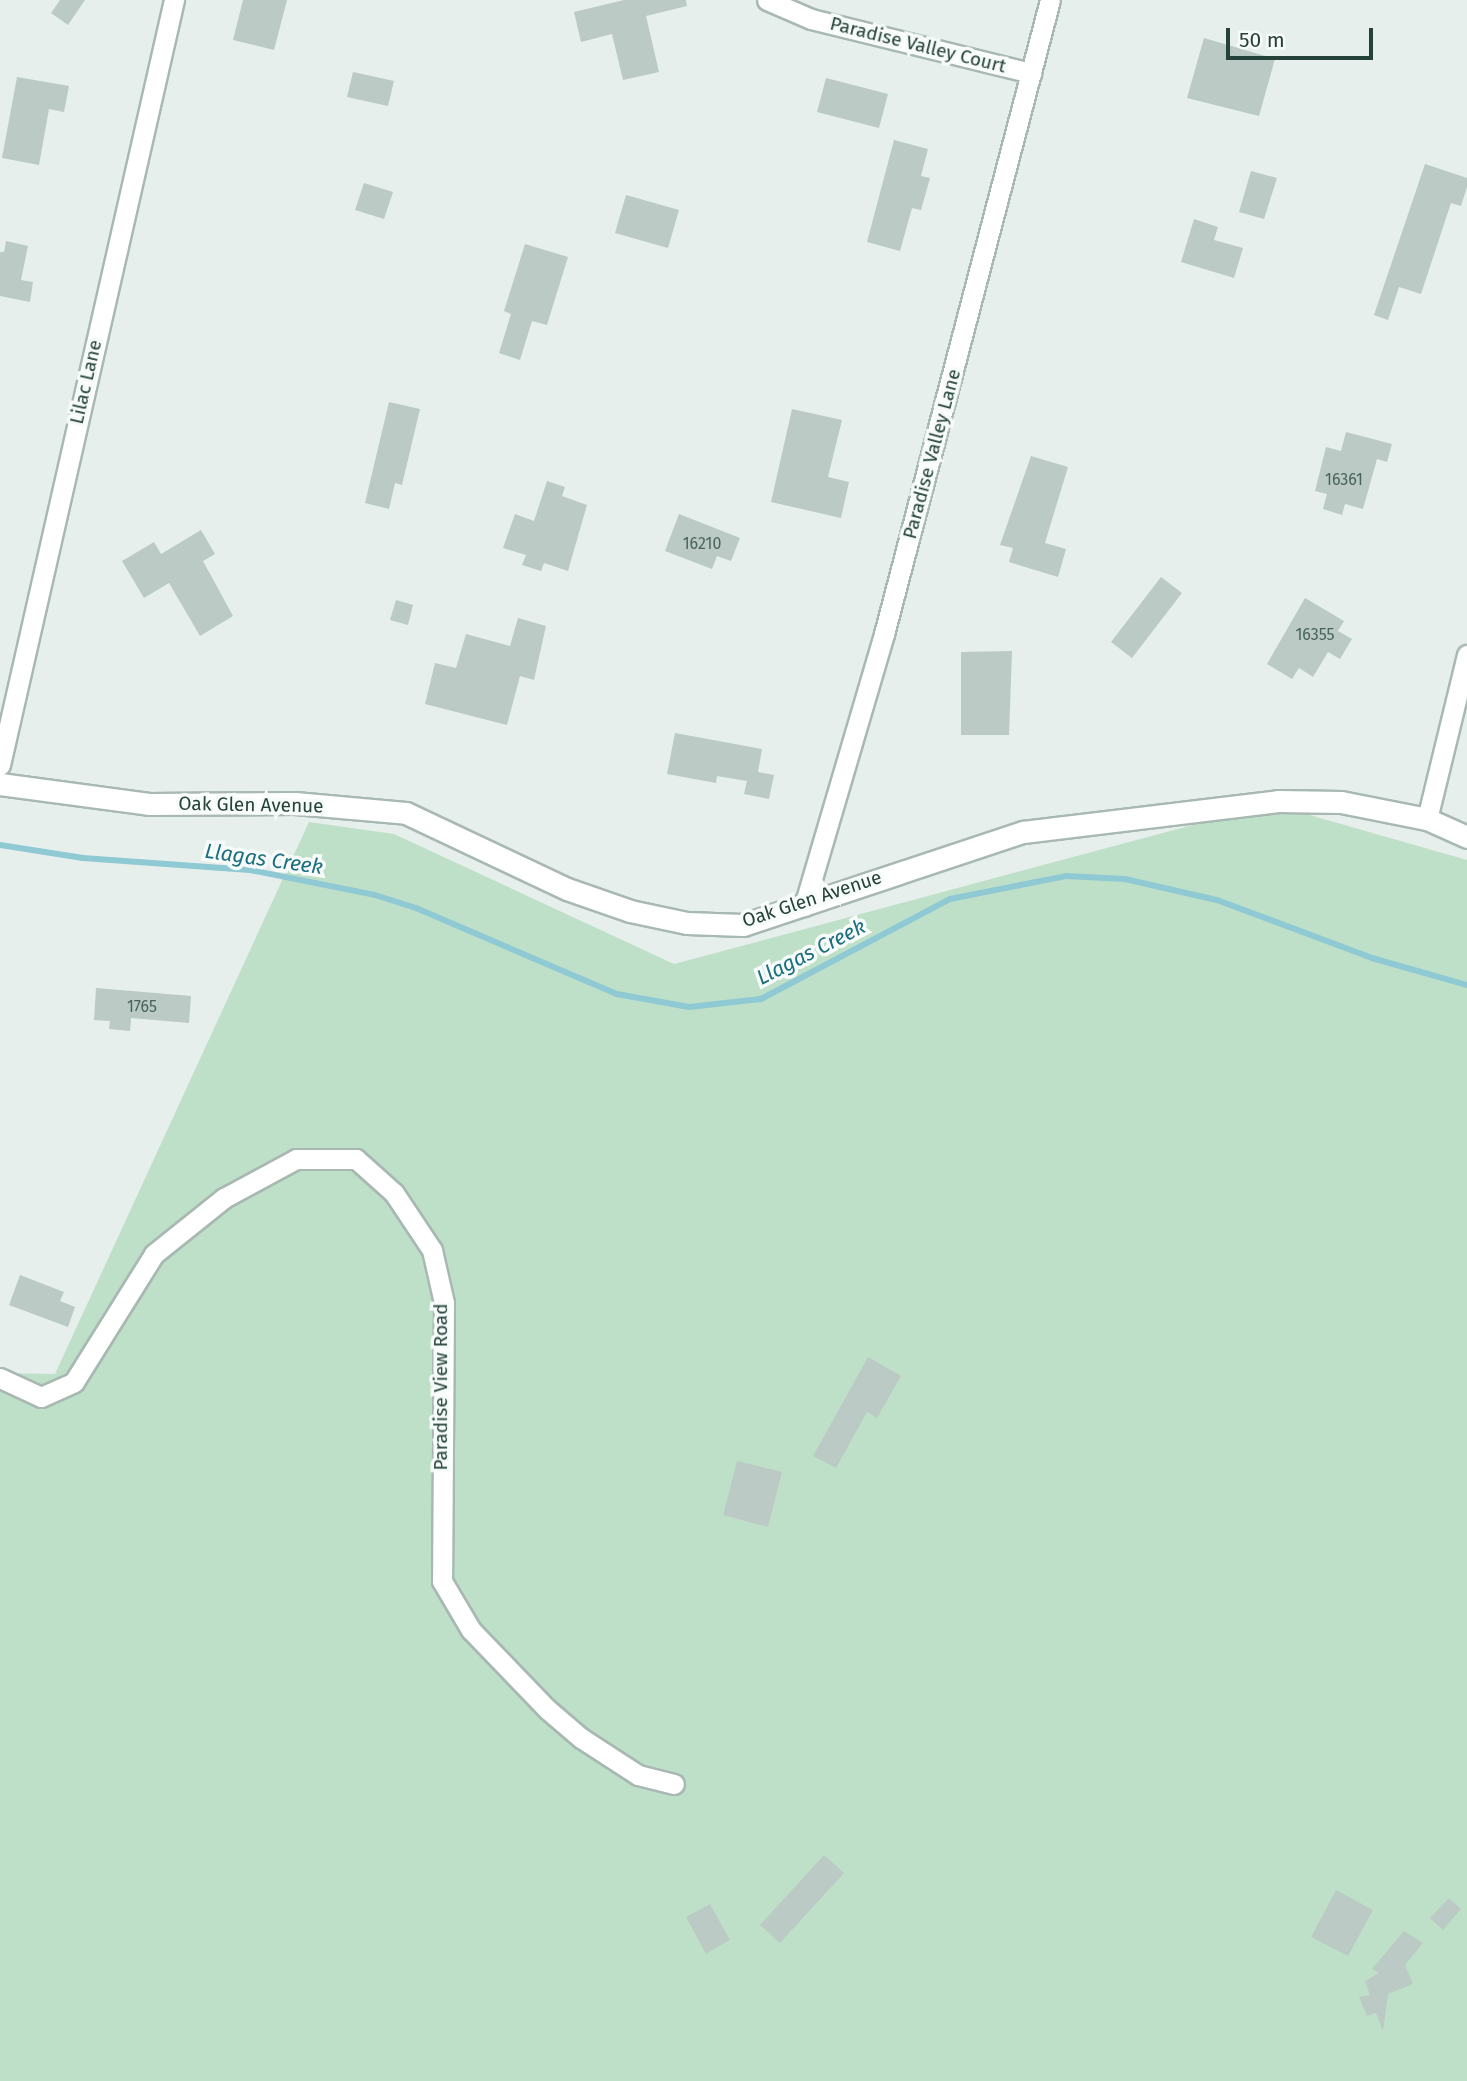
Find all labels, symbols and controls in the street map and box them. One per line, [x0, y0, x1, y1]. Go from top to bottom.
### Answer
street label: Paradise Valley Court [828, 12, 1008, 78]
scale bar [1229, 14, 1376, 58]
text: 50 m [1239, 27, 1285, 53]
street label: Lilac Lane [65, 338, 107, 426]
street label: Paradise Valley Lane [898, 366, 966, 542]
house number: 16361 [1325, 470, 1363, 490]
house number: 16210 [683, 534, 721, 554]
house number: 16355 [1295, 625, 1335, 645]
street label: Oak Glen Avenue [178, 792, 324, 818]
water label: Llagas Creek [203, 838, 325, 880]
street label: Oak Glen Avenue [739, 866, 885, 932]
water label: Llagas Creek [752, 914, 870, 990]
house number: 1765 [127, 997, 157, 1017]
street label: Paradise View Road [430, 1303, 452, 1471]

